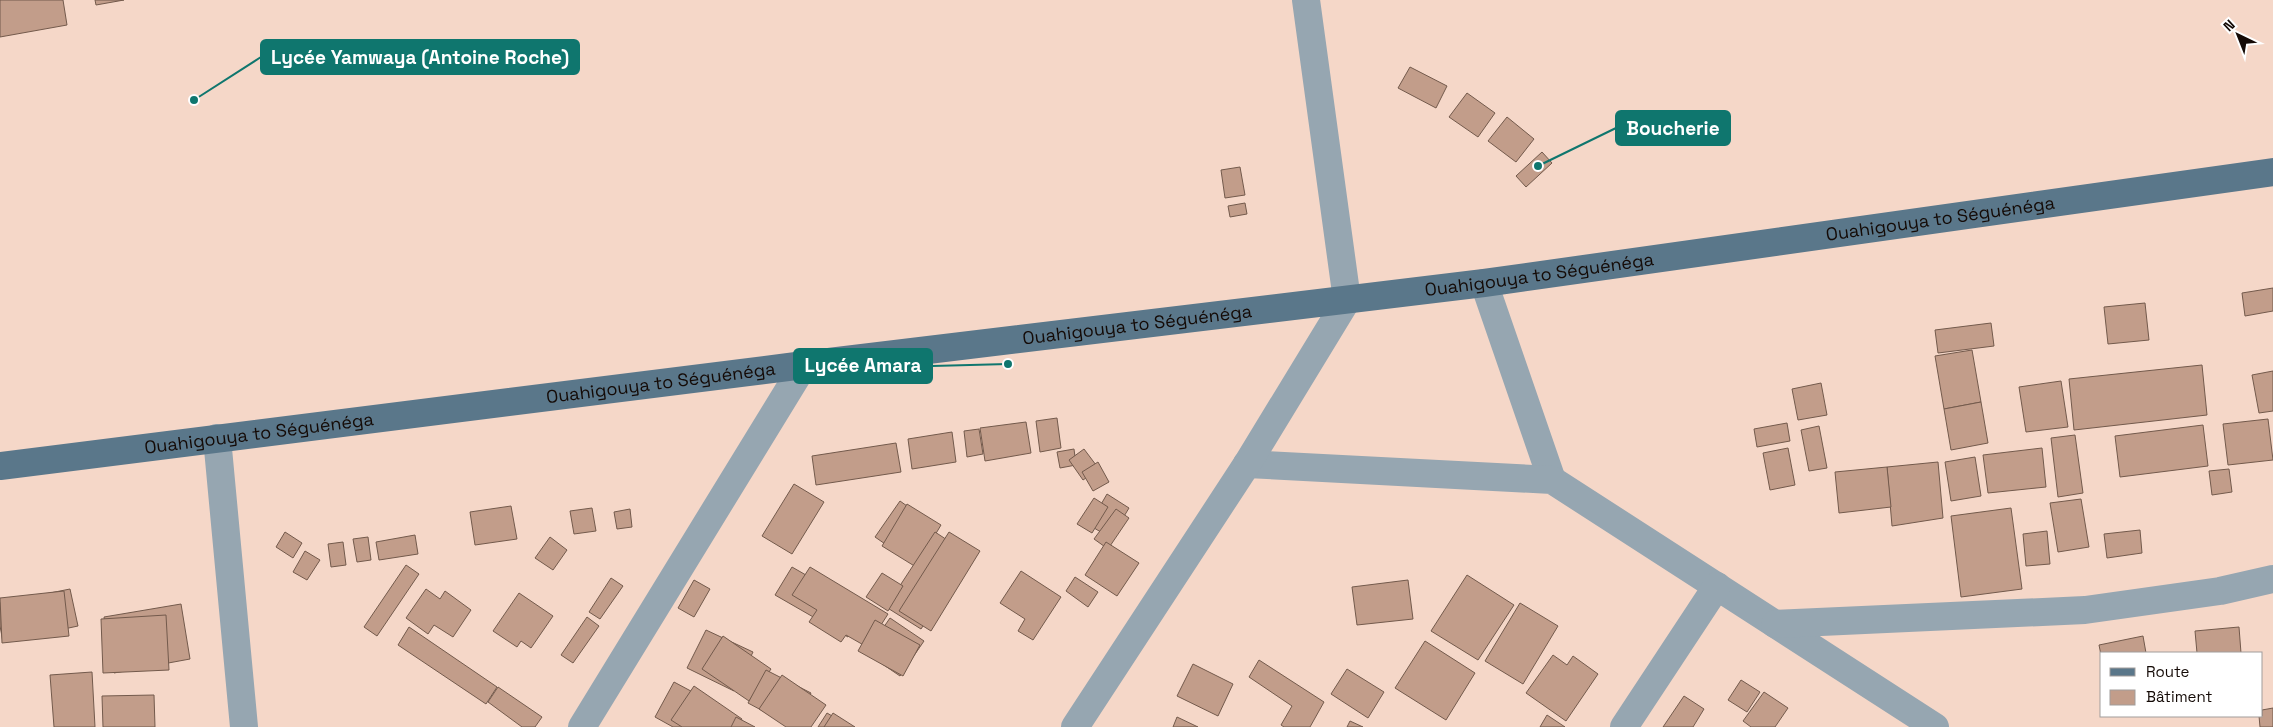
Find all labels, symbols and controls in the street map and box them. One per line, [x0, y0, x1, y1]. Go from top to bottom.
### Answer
north arrow [2213, 10, 2263, 60]
text: N [2220, 16, 2239, 35]
callout: Lycée Yamwaya (Antoine Roche) [261, 40, 579, 74]
text: Lycée Yamwaya (Antoine Roche) [271, 45, 569, 70]
callout: Boucherie [1616, 111, 1730, 145]
text: Boucherie [1626, 116, 1720, 141]
street label: Ouahigouya to Séguénéga [1824, 191, 2056, 246]
street label: Ouahigouya to Séguénéga [1423, 247, 1655, 301]
street label: Ouahigouya to Séguénéga [1021, 299, 1253, 350]
callout: Lycée Amara [794, 349, 932, 383]
text: Lycée Amara [804, 353, 922, 378]
street label: Ouahigouya to Séguénéga [545, 357, 777, 408]
street label: Ouahigouya to Séguénéga [143, 407, 375, 459]
legend [2100, 652, 2263, 717]
text: Route [2146, 662, 2190, 681]
text: Bâtiment [2146, 687, 2212, 706]

